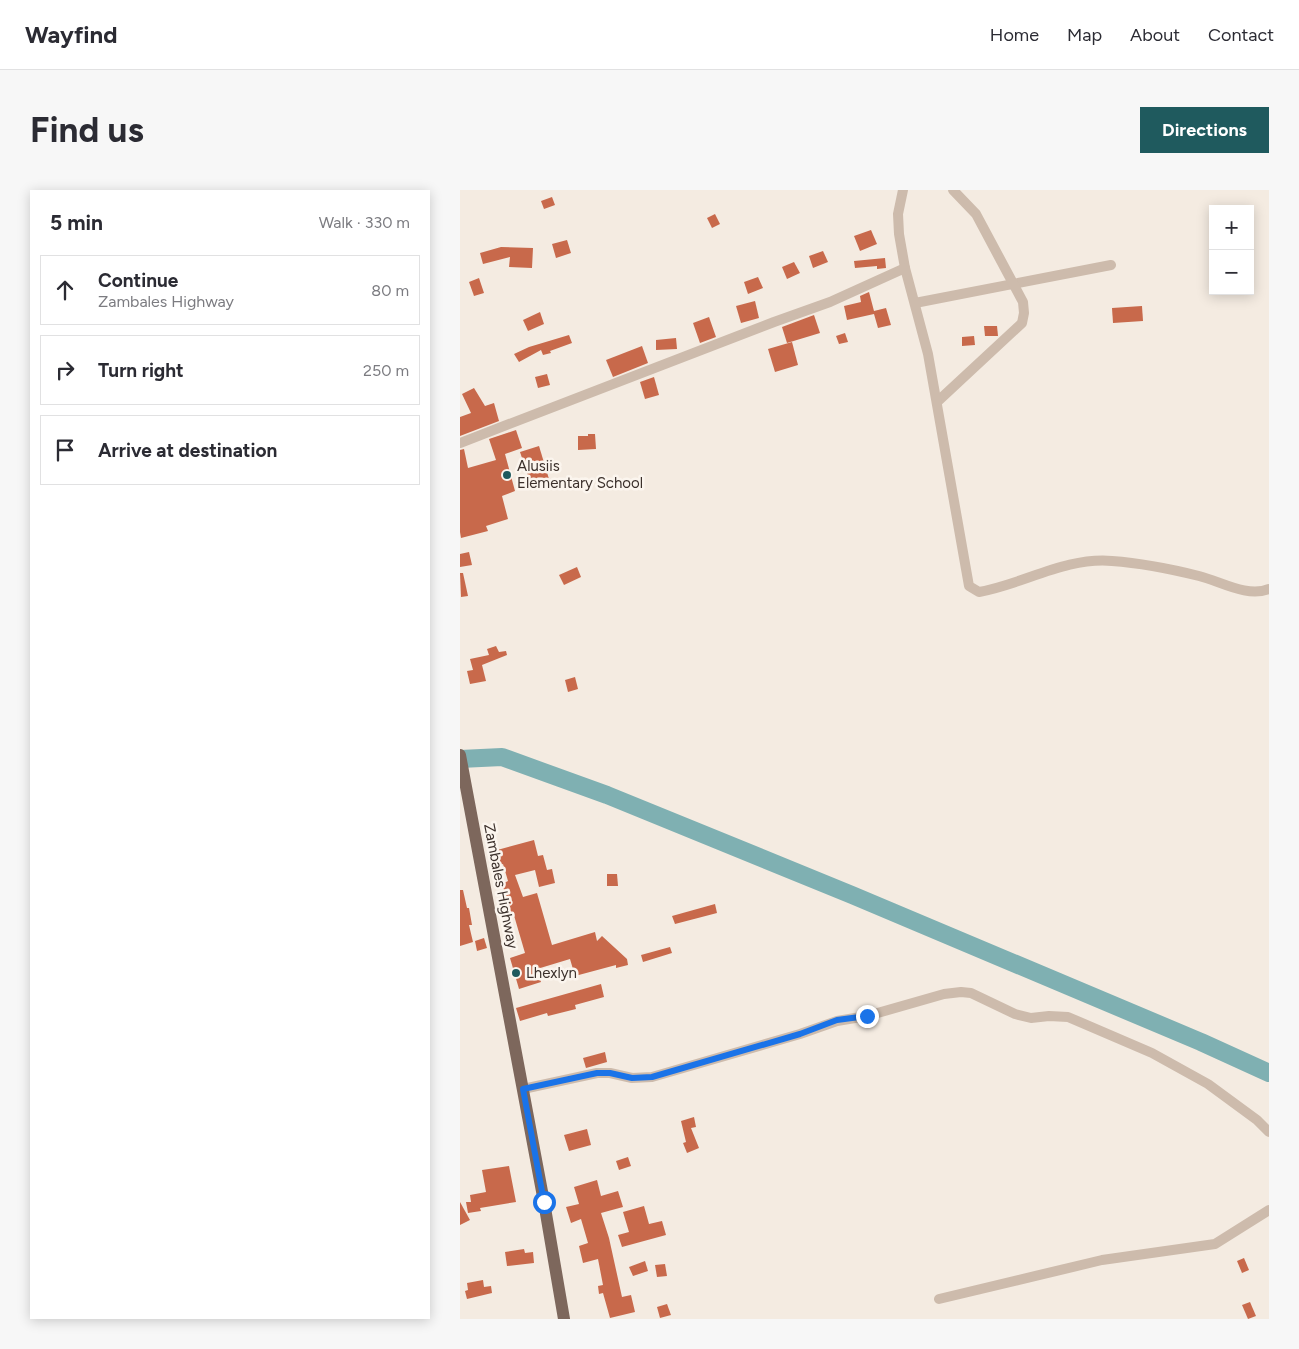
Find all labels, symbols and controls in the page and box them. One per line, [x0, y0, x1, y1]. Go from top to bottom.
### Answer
text: Wayfind [25, 20, 118, 49]
text: Home [990, 24, 1039, 46]
text: Map [1067, 24, 1102, 46]
text: About [1130, 24, 1180, 46]
text: Contact [1208, 24, 1274, 46]
button: Directions [1140, 107, 1269, 153]
text: Find us [30, 109, 144, 151]
map controls [1209, 205, 1254, 295]
button: + [1209, 205, 1254, 250]
text: 5 min [50, 210, 103, 235]
text: Walk · 330 m [319, 213, 410, 232]
button: − [1209, 250, 1254, 295]
text: Continue [98, 269, 178, 292]
icon: ahead [51, 276, 79, 304]
text: 80 m [371, 281, 409, 300]
text: Zambales Highway [98, 292, 234, 311]
icon: right [51, 356, 79, 384]
text: Turn right [98, 359, 184, 382]
text: 250 m [363, 361, 409, 380]
icon: arrive [51, 436, 79, 464]
text: Arrive at destination [98, 439, 277, 462]
place label: Alusiis Elementary School [517, 457, 643, 492]
marker: Alusiis Elementary School [501, 469, 513, 481]
street label: Zambales Highway [480, 822, 522, 950]
place label: Lhexlyn [526, 964, 577, 982]
marker: Lhexlyn [510, 967, 522, 979]
route end [856, 1005, 879, 1028]
route start [533, 1191, 556, 1214]

